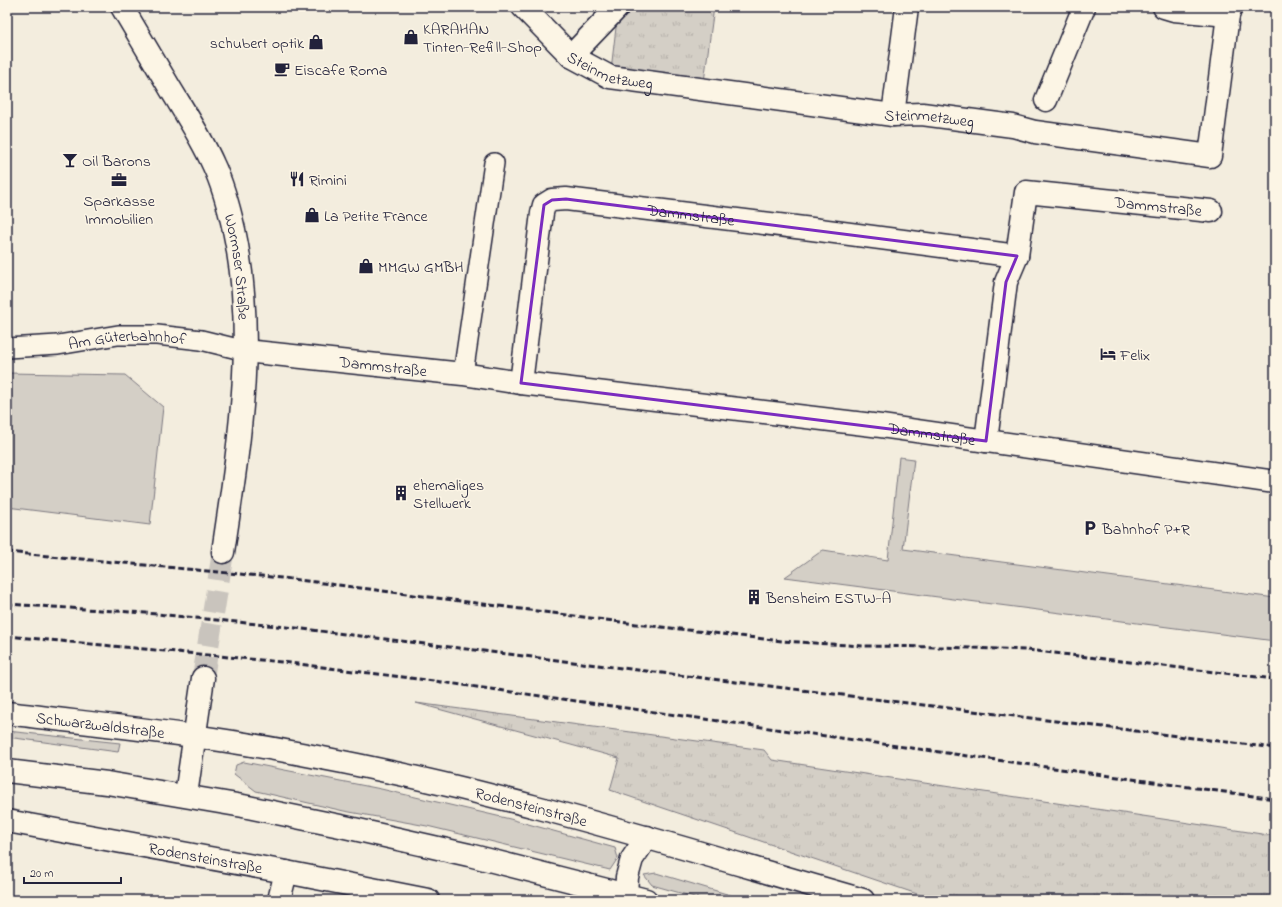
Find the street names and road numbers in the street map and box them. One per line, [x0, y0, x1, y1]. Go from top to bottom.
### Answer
street label: Steinmetzweg [562, 46, 654, 97]
street label: Steinmetzweg [883, 104, 976, 135]
street label: Dammstraße [1112, 191, 1204, 224]
street label: Dammstraße [645, 199, 737, 234]
street label: Wormser Straße [217, 212, 255, 321]
street label: Am Güterbahnhof [67, 325, 188, 357]
street label: Dammstraße [337, 351, 429, 384]
street label: Dammstraße [886, 417, 978, 453]
street label: Schwarzwaldstraße [34, 707, 167, 746]
street label: Rodensteinstraße [472, 782, 591, 834]
street label: Rodensteinstraße [146, 837, 265, 882]

